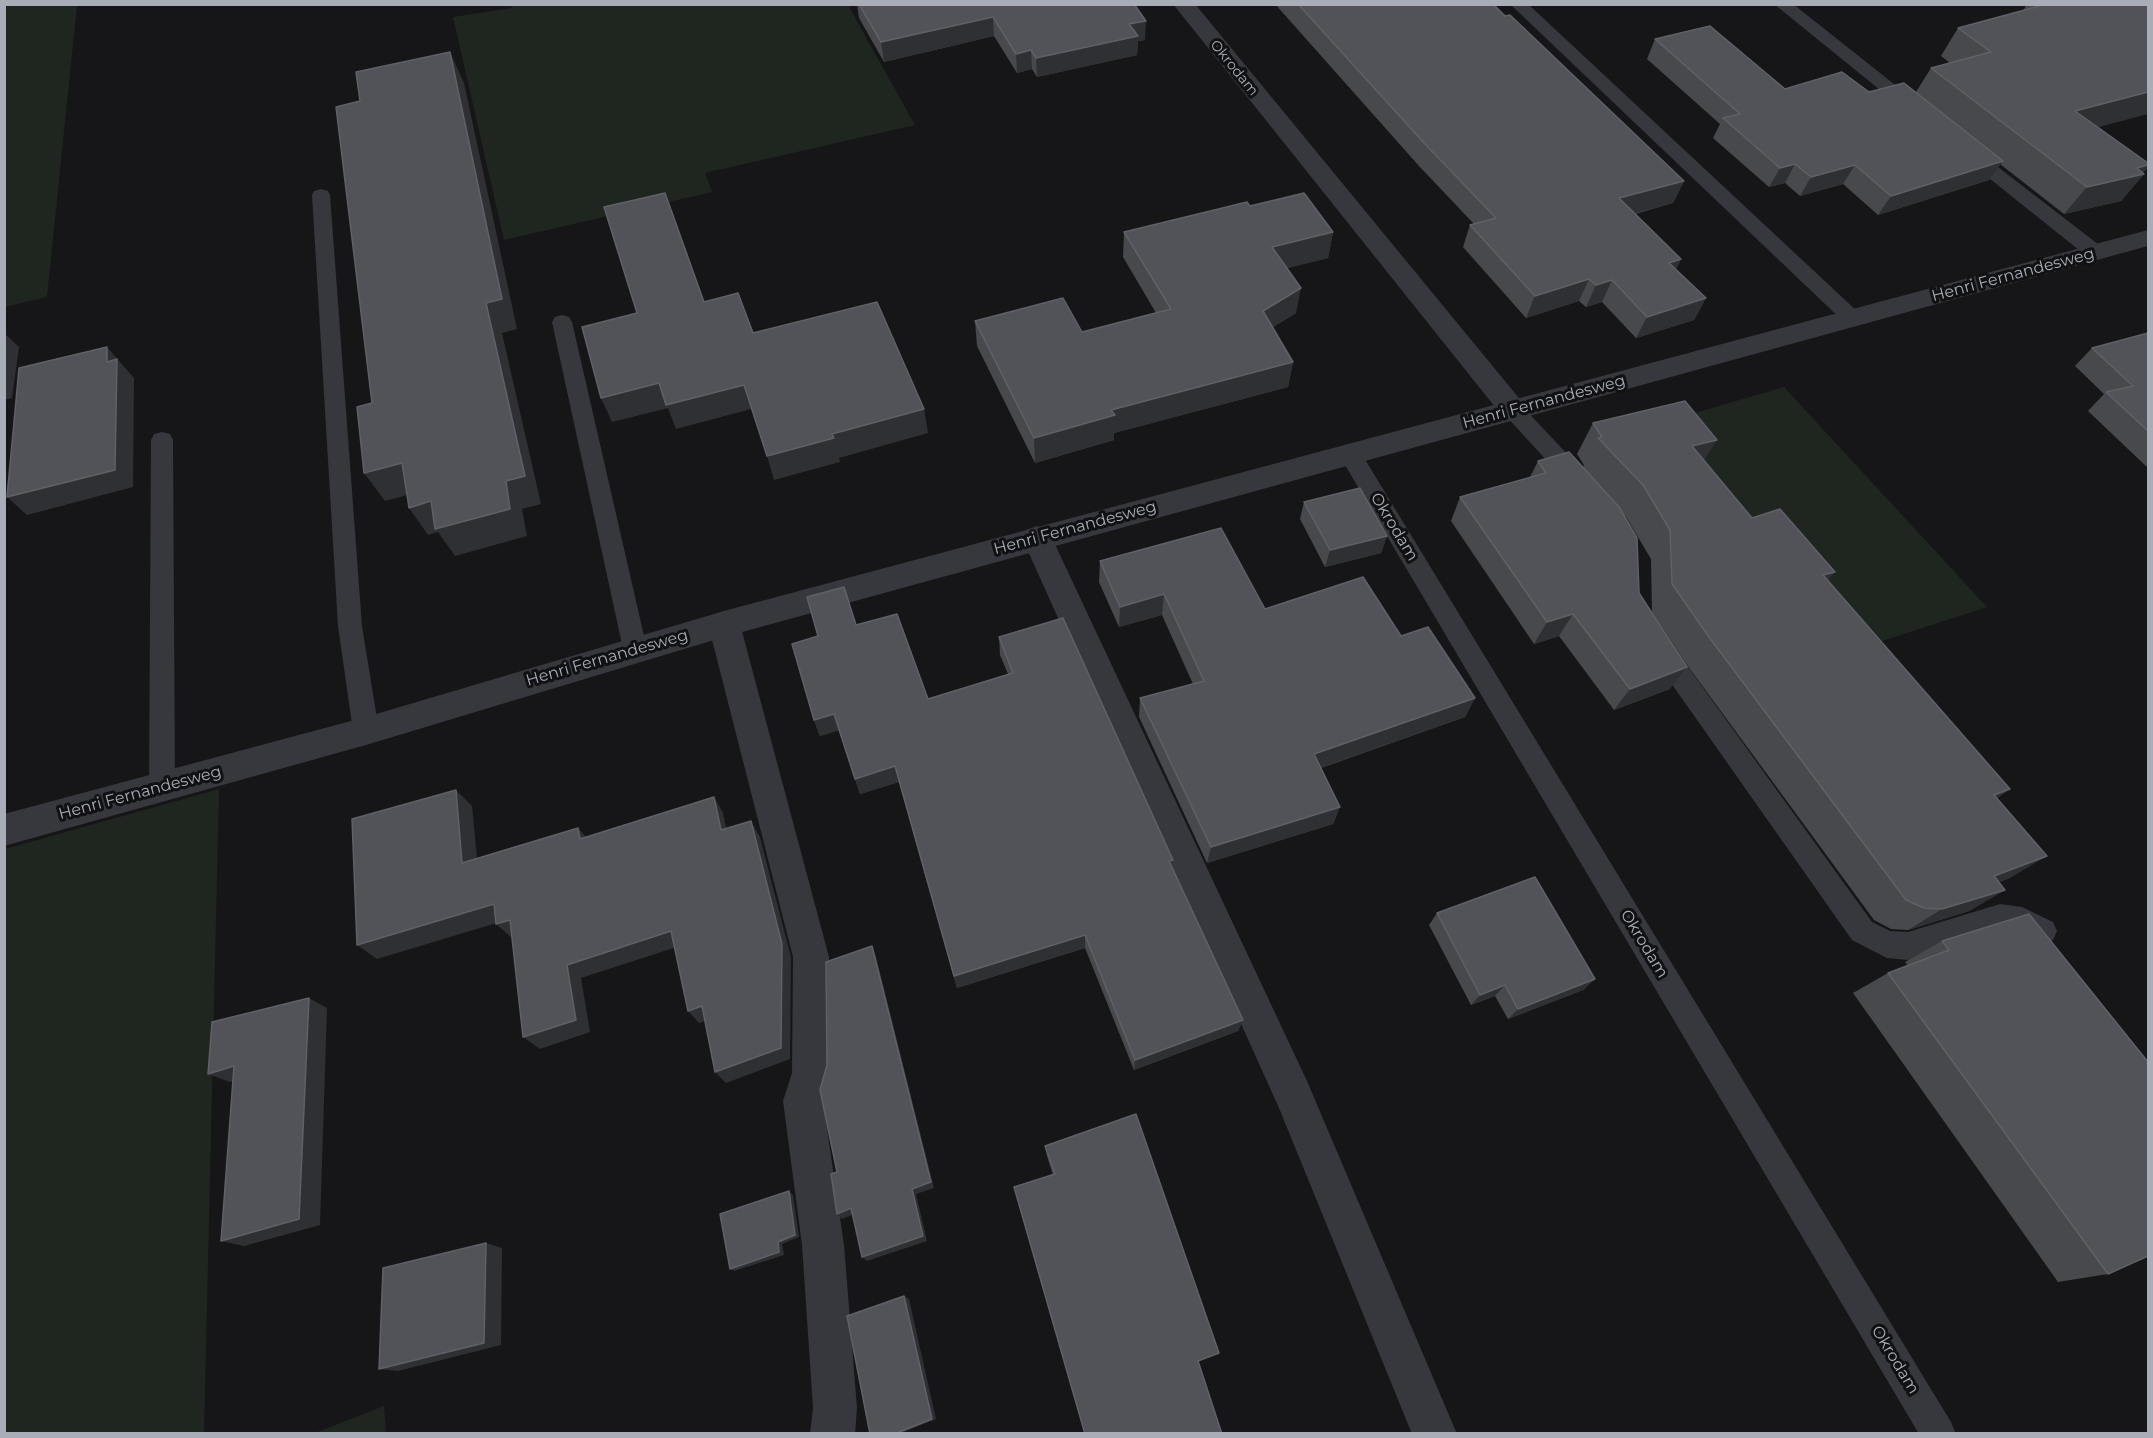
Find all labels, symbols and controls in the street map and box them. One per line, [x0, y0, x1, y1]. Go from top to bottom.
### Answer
street label: Okrodam [1206, 37, 1262, 99]
street label: Henri Fernandesweg [1929, 244, 2097, 306]
street label: Henri Fernandesweg [1460, 371, 1628, 433]
street label: Okrodam [1366, 489, 1422, 565]
street label: Henri Fernandesweg [991, 497, 1159, 559]
street label: Henri Fernandesweg [524, 626, 690, 690]
street label: Henri Fernandesweg [56, 762, 224, 824]
street label: Okrodam [1616, 906, 1672, 982]
street label: Okrodam [1867, 1322, 1923, 1398]

